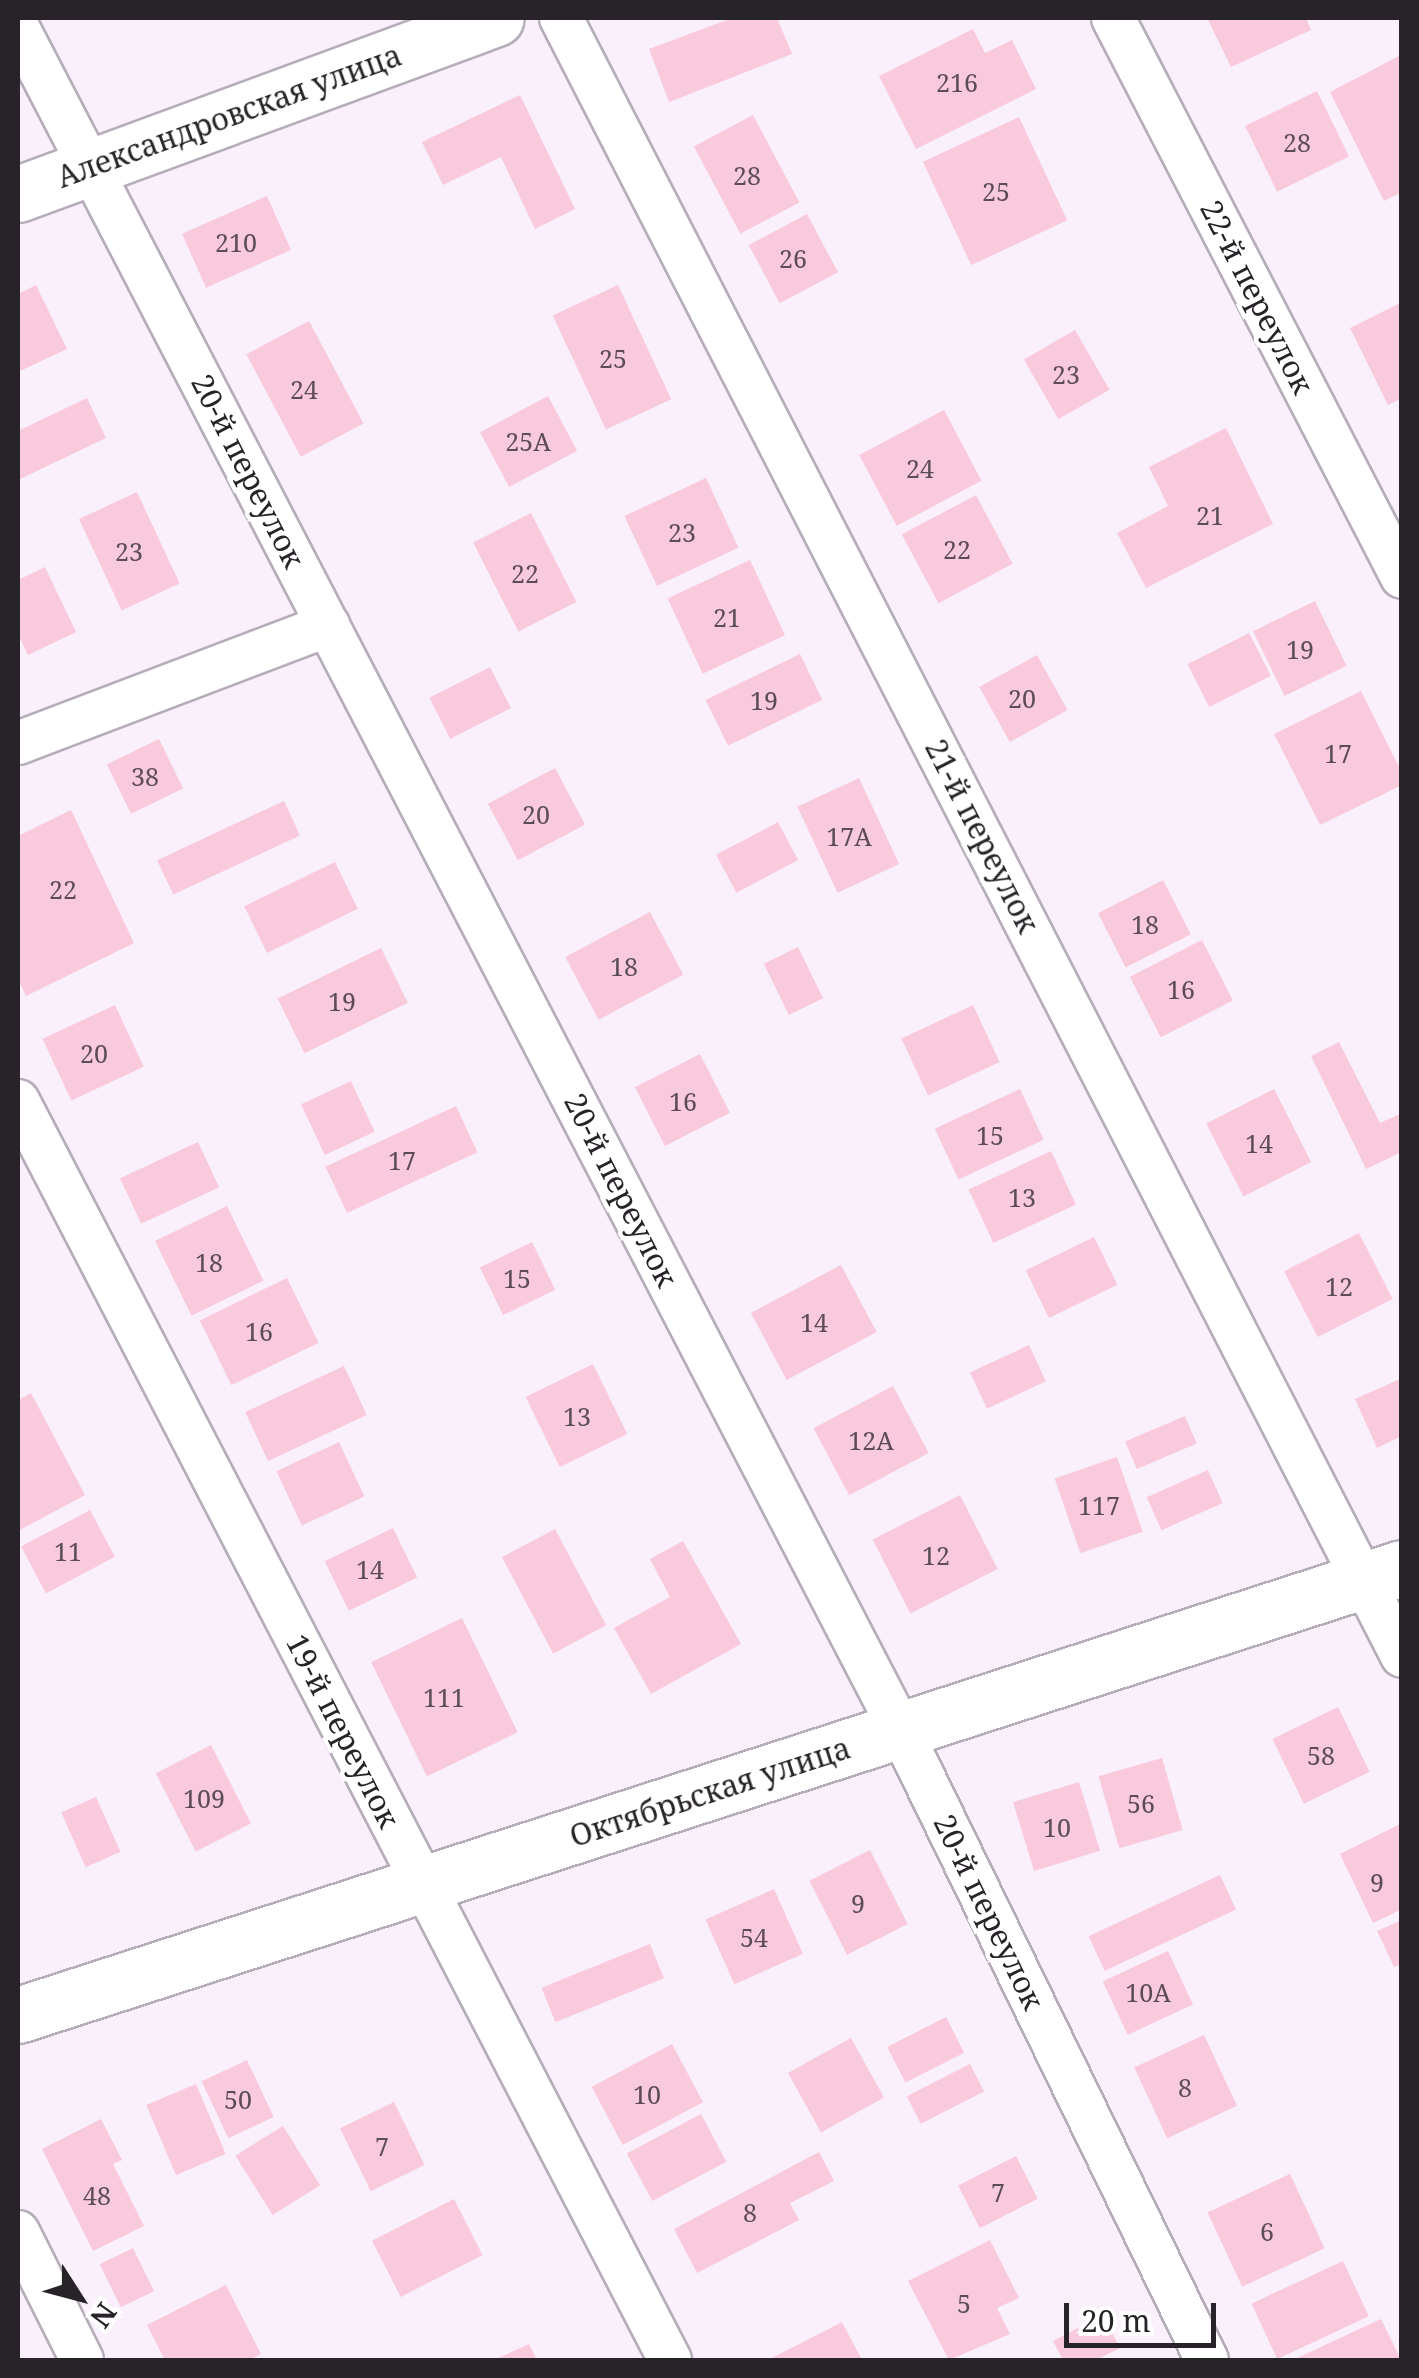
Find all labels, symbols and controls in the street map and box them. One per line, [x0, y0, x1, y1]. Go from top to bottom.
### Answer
street label: Александровская улица [52, 37, 406, 195]
house number: 216 [936, 67, 978, 97]
house number: 28 [1283, 127, 1311, 157]
house number: 28 [733, 160, 761, 190]
house number: 25 [982, 176, 1010, 206]
street label: 22-й переулок [1193, 194, 1321, 400]
house number: 210 [215, 227, 257, 257]
house number: 26 [779, 243, 807, 273]
house number: 25 [599, 343, 627, 373]
house number: 23 [1052, 359, 1080, 389]
street label: 20-й переулок [184, 368, 312, 574]
house number: 24 [290, 374, 318, 404]
house number: 25А [505, 426, 551, 456]
house number: 24 [906, 453, 934, 483]
house number: 21 [1196, 500, 1224, 530]
house number: 23 [668, 517, 696, 547]
house number: 22 [943, 534, 971, 564]
house number: 23 [115, 536, 143, 566]
house number: 22 [511, 558, 539, 588]
house number: 21 [713, 602, 741, 632]
house number: 19 [1286, 634, 1314, 664]
house number: 20 [1008, 683, 1036, 713]
house number: 19 [750, 685, 778, 715]
street label: 21-й переулок [918, 733, 1046, 939]
house number: 17 [1324, 738, 1352, 768]
house number: 38 [131, 761, 159, 791]
house number: 20 [522, 799, 550, 829]
house number: 17А [826, 821, 872, 851]
house number: 22 [49, 874, 77, 904]
house number: 18 [1131, 909, 1159, 939]
house number: 18 [610, 951, 638, 981]
house number: 16 [1167, 974, 1195, 1004]
house number: 19 [328, 986, 356, 1016]
house number: 20 [80, 1038, 108, 1068]
house number: 16 [669, 1086, 697, 1116]
street label: 20-й переулок [557, 1087, 685, 1293]
house number: 15 [976, 1120, 1004, 1150]
house number: 14 [1245, 1128, 1273, 1158]
house number: 17 [388, 1145, 416, 1175]
house number: 13 [1008, 1182, 1036, 1212]
house number: 18 [195, 1247, 223, 1277]
house number: 15 [503, 1263, 531, 1293]
house number: 12 [1325, 1271, 1353, 1301]
house number: 14 [800, 1307, 828, 1337]
house number: 16 [245, 1316, 273, 1346]
house number: 13 [563, 1401, 591, 1431]
house number: 12А [848, 1425, 894, 1455]
house number: 117 [1078, 1490, 1120, 1520]
house number: 11 [54, 1536, 82, 1566]
house number: 12 [922, 1540, 950, 1570]
house number: 14 [356, 1554, 384, 1584]
street label: 19-й переулок [279, 1628, 407, 1834]
house number: 111 [423, 1682, 465, 1712]
street label: Октябрьская улица [565, 1730, 855, 1854]
house number: 58 [1307, 1740, 1335, 1770]
house number: 109 [183, 1783, 225, 1813]
house number: 56 [1127, 1788, 1155, 1818]
street label: 20-й переулок [926, 1809, 1052, 2015]
house number: 10 [1043, 1812, 1071, 1842]
house number: 9 [1370, 1867, 1384, 1897]
house number: 9 [851, 1888, 865, 1918]
house number: 54 [740, 1922, 768, 1952]
house number: 10А [1125, 1977, 1171, 2007]
house number: 8 [1178, 2072, 1192, 2102]
house number: 10 [633, 2079, 661, 2109]
house number: 50 [224, 2084, 252, 2114]
house number: 7 [375, 2131, 389, 2161]
house number: 7 [991, 2177, 1005, 2207]
house number: 48 [83, 2180, 111, 2210]
house number: 8 [743, 2197, 757, 2227]
house number: 6 [1260, 2216, 1274, 2246]
north arrow [30, 2248, 130, 2348]
scale bar [1069, 2283, 1222, 2345]
house number: 5 [957, 2288, 971, 2318]
text: N [82, 2296, 126, 2336]
text: 20 m [1081, 2300, 1151, 2341]

